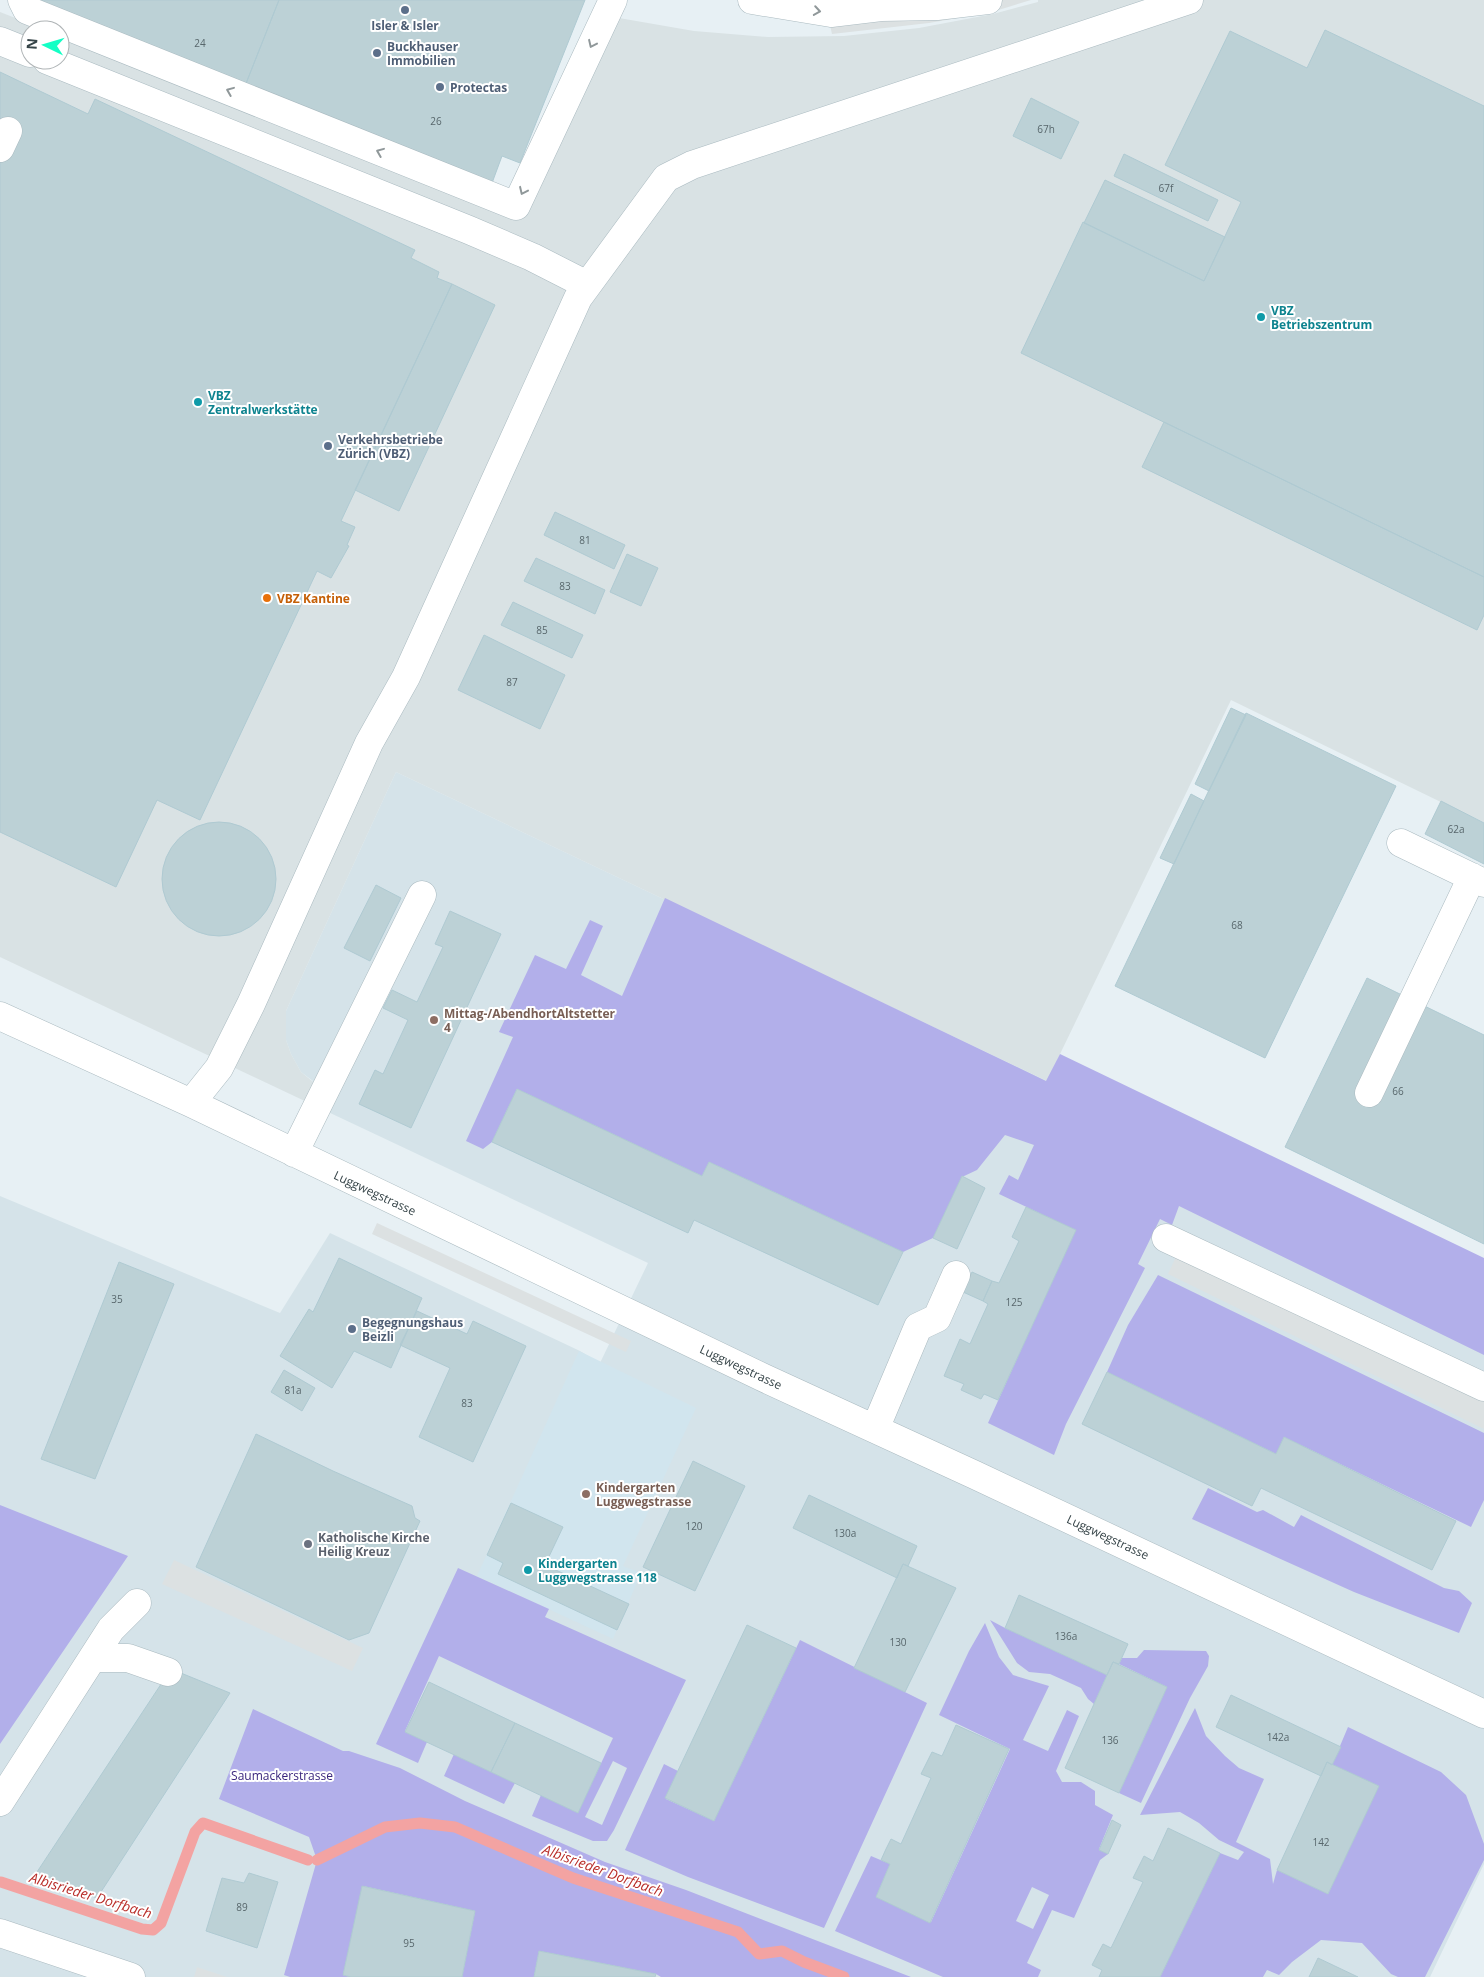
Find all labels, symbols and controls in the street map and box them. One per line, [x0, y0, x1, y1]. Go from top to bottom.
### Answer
marker: Isler & Isler [399, 4, 411, 16]
one-way arrow [813, 5, 821, 15]
place label: Isler & Isler [371, 17, 439, 34]
north arrow [20, 20, 70, 70]
house number: 24 [194, 36, 206, 50]
text: N [22, 37, 42, 50]
place label: Buckhauser Immobilien [387, 38, 459, 69]
one-way arrow [588, 39, 598, 48]
marker: Buckhauser Immobilien [371, 47, 383, 59]
place label: Protectas [450, 79, 507, 96]
marker: Protectas [434, 81, 446, 93]
one-way arrow [226, 87, 234, 97]
house number: 26 [430, 114, 442, 128]
house number: 67h [1037, 122, 1055, 136]
one-way arrow [377, 148, 385, 158]
house number: 67f [1159, 181, 1174, 195]
one-way arrow [519, 186, 529, 195]
place label: VBZ Betriebszentrum [1271, 302, 1372, 333]
marker: VBZ Betriebszentrum [1255, 311, 1267, 323]
place label: VBZ Zentralwerkstätte [208, 387, 318, 418]
marker: VBZ Zentralwerkstätte [192, 396, 204, 408]
place label: Verkehrsbetriebe Zürich (VBZ) [338, 431, 443, 462]
marker: Verkehrsbetriebe Zürich (VBZ) [322, 440, 334, 452]
house number: 81 [579, 533, 591, 547]
house number: 83 [559, 579, 571, 593]
place label: VBZ Kantine [277, 590, 350, 607]
marker: VBZ Kantine [261, 592, 273, 604]
house number: 85 [536, 623, 548, 637]
house number: 87 [506, 675, 518, 689]
house number: 62a [1448, 822, 1465, 836]
house number: 68 [1231, 918, 1243, 932]
place label: Mittag-/AbendhortAltstetter 4 [444, 1005, 616, 1036]
marker: Mittag-/AbendhortAltstetter 4 [428, 1014, 440, 1026]
house number: 66 [1392, 1084, 1404, 1098]
street label: Luggwegstrasse [331, 1166, 419, 1220]
house number: 35 [111, 1292, 123, 1306]
house number: 125 [1005, 1295, 1023, 1309]
place label: Begegnungshaus Beizli [362, 1314, 463, 1345]
marker: Begegnungshaus Beizli [346, 1323, 358, 1335]
street label: Luggwegstrasse [697, 1340, 785, 1394]
house number: 81a [285, 1383, 302, 1397]
house number: 83 [461, 1396, 473, 1410]
place label: Kindergarten Luggwegstrasse [596, 1479, 691, 1510]
marker: Kindergarten Luggwegstrasse [580, 1488, 592, 1500]
street label: Luggwegstrasse [1064, 1510, 1152, 1564]
house number: 120 [685, 1519, 703, 1533]
house number: 130a [834, 1526, 856, 1540]
place label: Katholische Kirche Heilig Kreuz [318, 1529, 430, 1560]
marker: Katholische Kirche Heilig Kreuz [302, 1538, 314, 1550]
place label: Kindergarten Luggwegstrasse 118 [538, 1555, 657, 1586]
marker: Kindergarten Luggwegstrasse 118 [522, 1564, 534, 1576]
house number: 136a [1055, 1629, 1077, 1643]
house number: 130 [889, 1635, 907, 1649]
house number: 142a [1267, 1730, 1289, 1744]
house number: 136 [1101, 1733, 1119, 1747]
park label: Saumackerstrasse [231, 1767, 333, 1784]
house number: 142 [1312, 1835, 1330, 1849]
water label: Albisrieder Dorfbach [539, 1839, 666, 1901]
water label: Albisrieder Dorfbach [27, 1867, 154, 1923]
house number: 89 [236, 1900, 248, 1914]
house number: 95 [403, 1936, 415, 1950]

